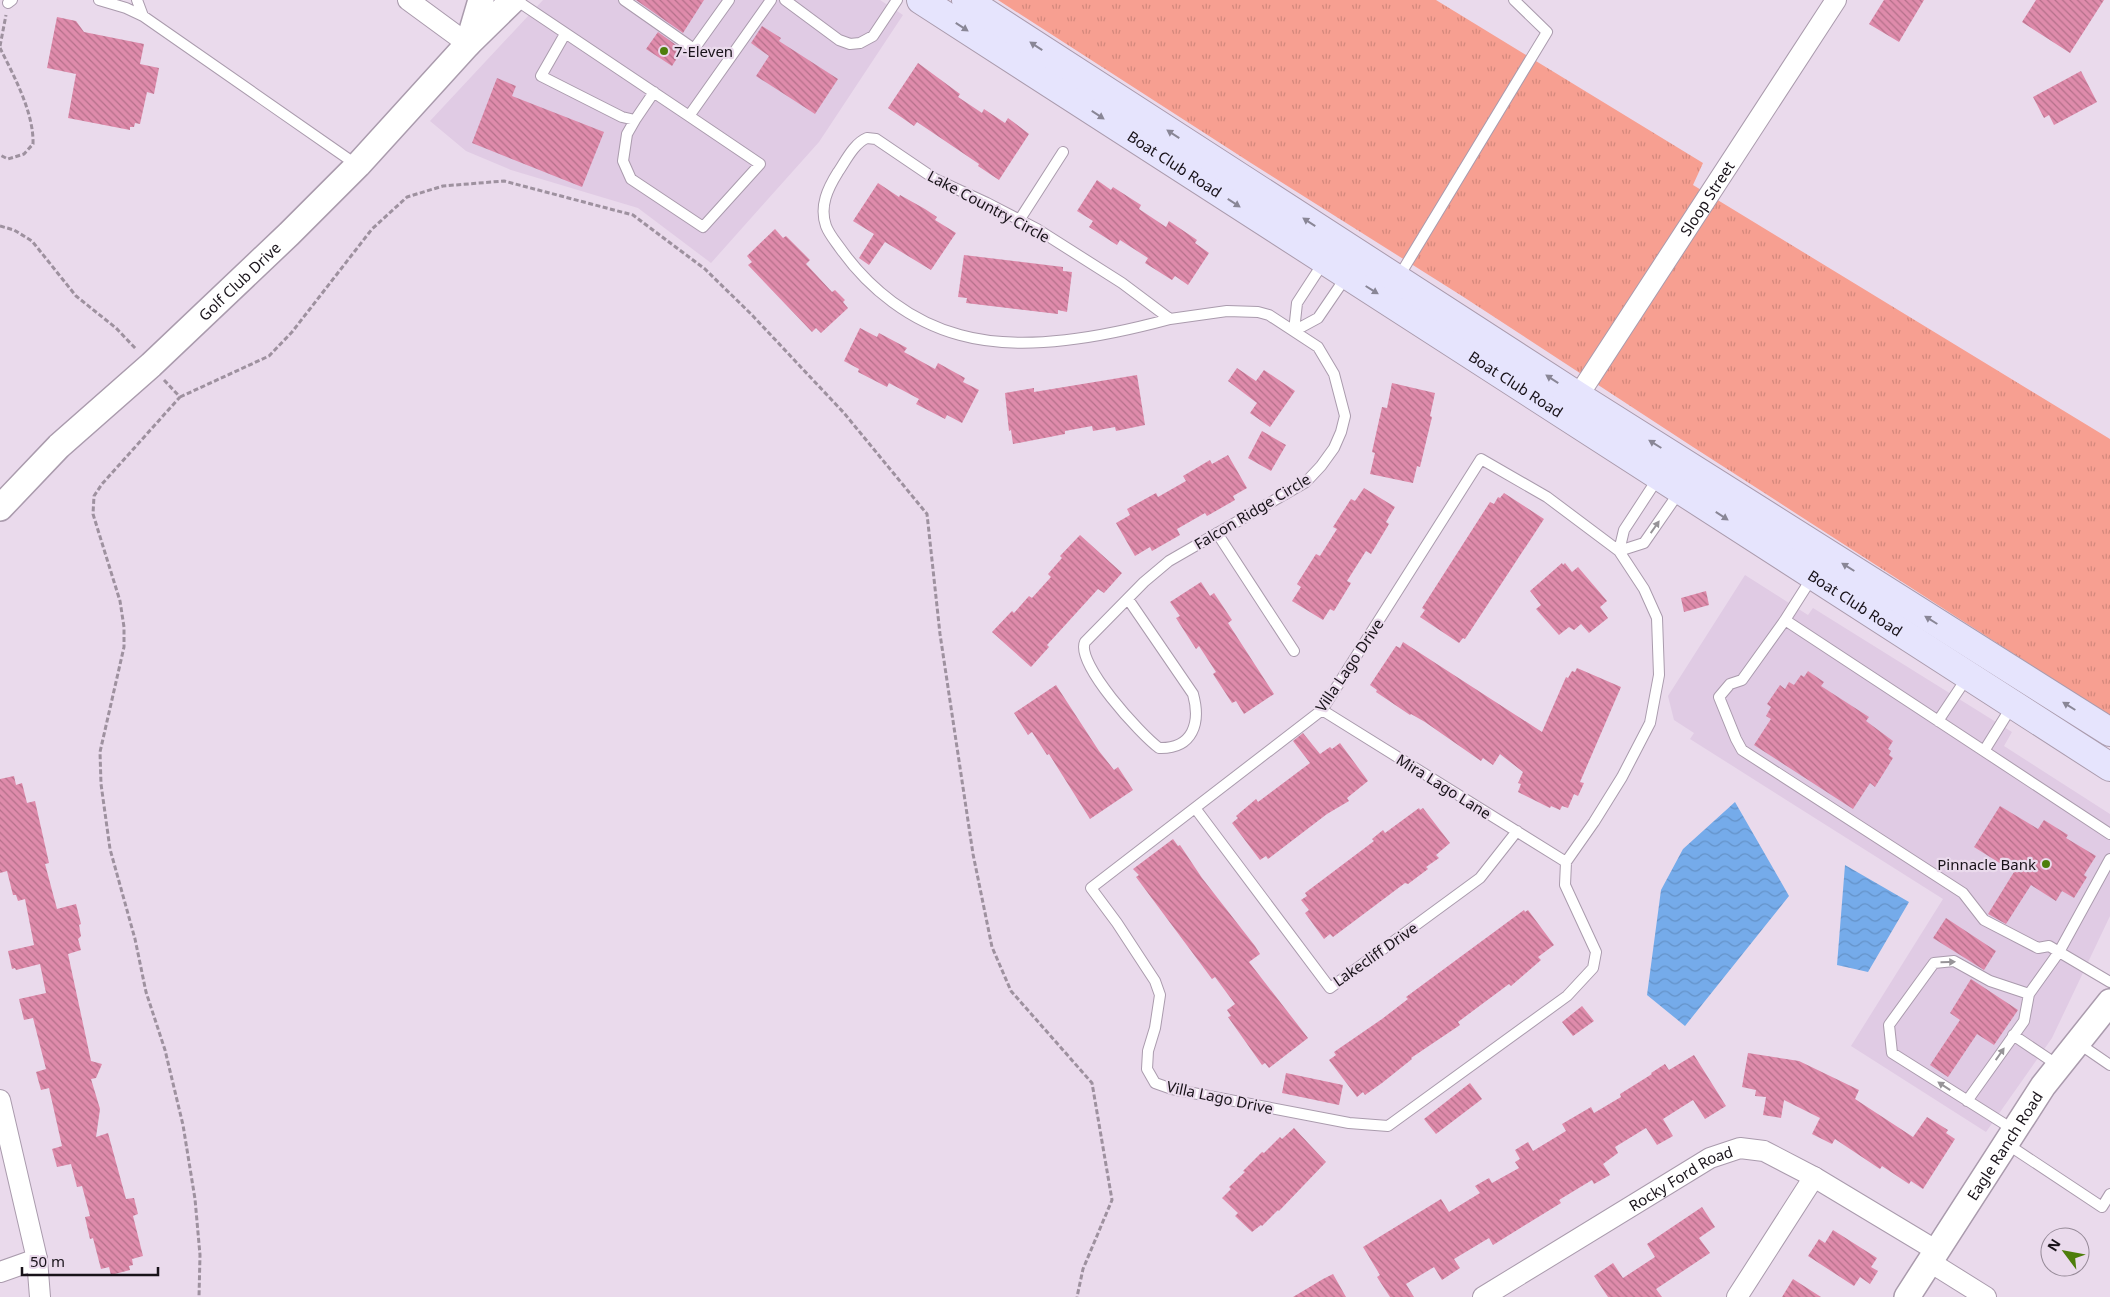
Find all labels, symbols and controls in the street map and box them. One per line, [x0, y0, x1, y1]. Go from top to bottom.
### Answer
one-way arrow [955, 22, 968, 31]
place label: 7-Eleven [674, 41, 733, 61]
one-way arrow [1030, 41, 1043, 50]
marker: 7-Eleven [658, 45, 670, 57]
one-way arrow [1092, 110, 1105, 119]
street label: Boat Club Road [1124, 126, 1226, 202]
one-way arrow [1166, 129, 1179, 139]
street label: Sloop Street [1675, 157, 1739, 239]
street label: Lake Country Circle [924, 165, 1054, 247]
one-way arrow [1228, 198, 1241, 208]
one-way arrow [1303, 217, 1316, 227]
street label: Golf Club Drive [194, 237, 285, 325]
one-way arrow [1365, 285, 1379, 294]
street label: Boat Club Road [1465, 346, 1567, 422]
one-way arrow [1546, 374, 1559, 384]
one-way arrow [1648, 439, 1661, 449]
street label: Falcon Ridge Circle [1190, 468, 1314, 554]
one-way arrow [1715, 511, 1728, 521]
one-way arrow [1650, 520, 1660, 534]
one-way arrow [1842, 562, 1855, 572]
street label: Boat Club Road [1804, 565, 1906, 641]
street label: Villa Lago Drive [1310, 614, 1388, 716]
one-way arrow [1924, 615, 1937, 624]
one-way arrow [2062, 701, 2075, 711]
street label: Mira Lago Lane [1393, 749, 1495, 823]
place label: Pinnacle Bank [1937, 854, 2036, 874]
marker: Pinnacle Bank [2040, 858, 2052, 870]
street label: Lakecliff Drive [1329, 917, 1421, 991]
one-way arrow [1940, 958, 1956, 966]
one-way arrow [1995, 1047, 2005, 1061]
street label: Villa Lago Drive [1165, 1076, 1275, 1118]
one-way arrow [1937, 1081, 1950, 1090]
street label: Eagle Ranch Road [1962, 1087, 2047, 1204]
street label: Rocky Ford Road [1625, 1141, 1735, 1216]
north arrow [2040, 1227, 2090, 1277]
text: N [2042, 1235, 2065, 1255]
scale bar [22, 1244, 159, 1276]
text: 50 m [30, 1251, 65, 1271]

